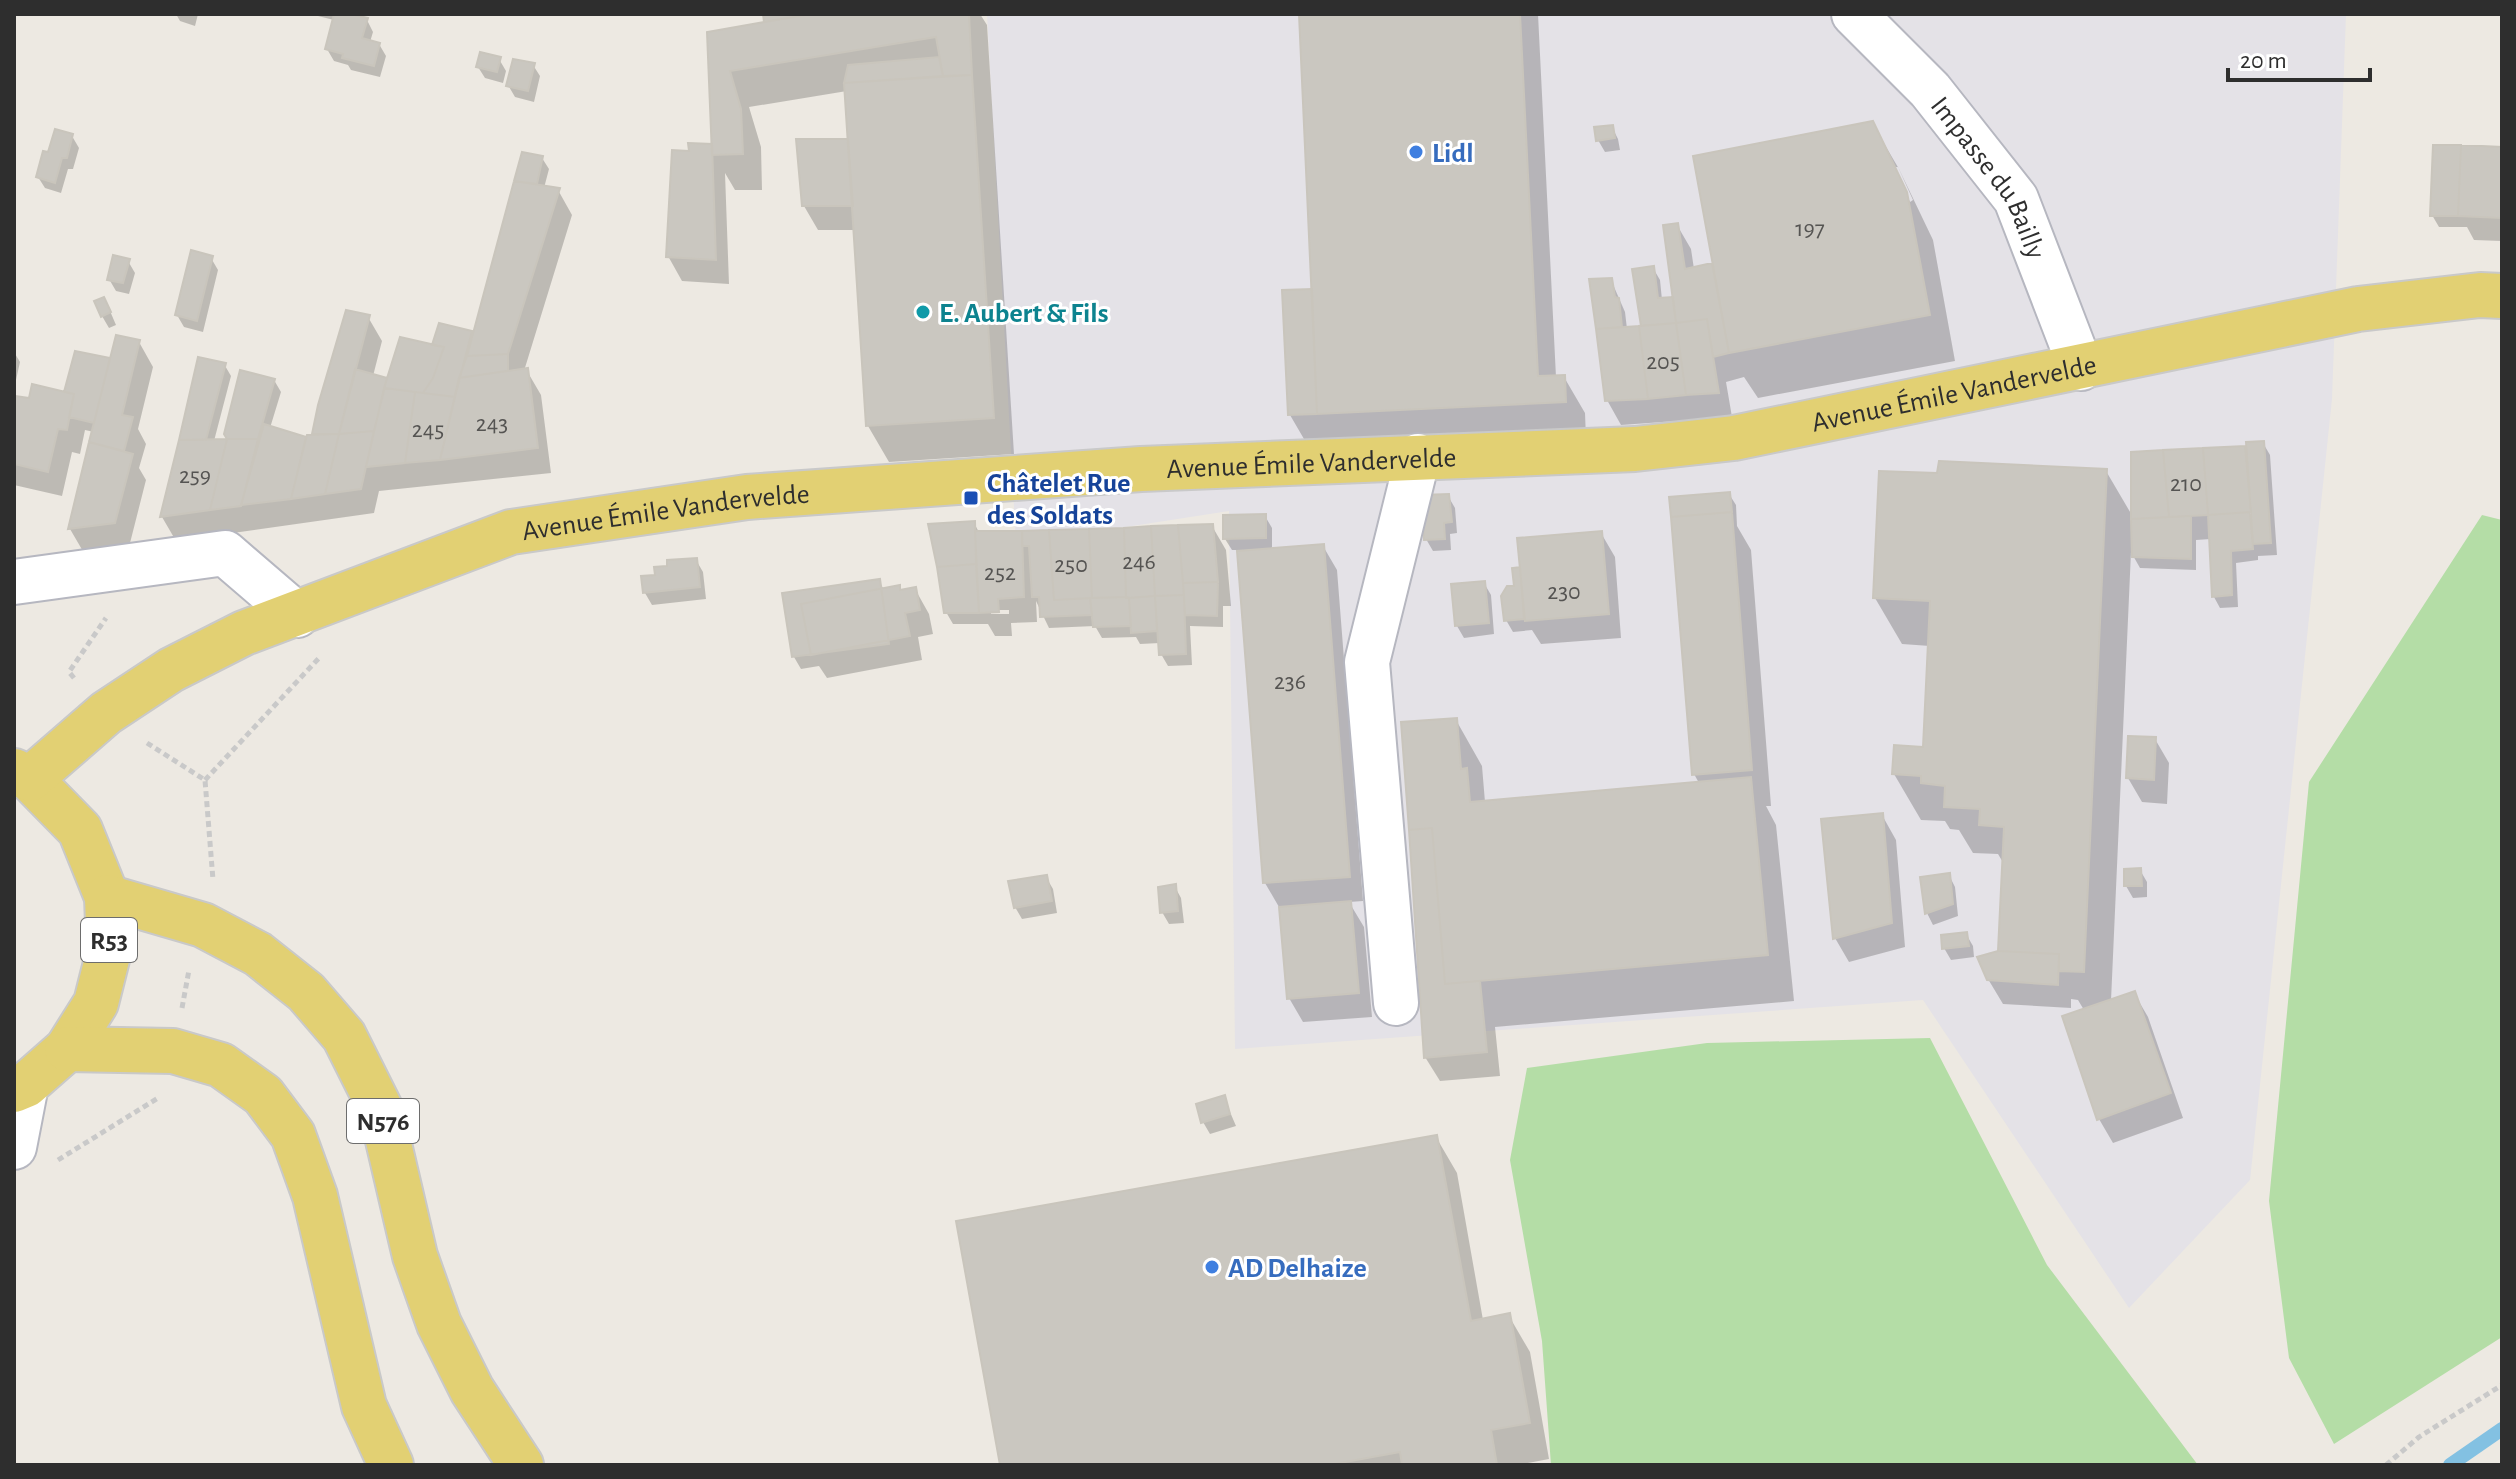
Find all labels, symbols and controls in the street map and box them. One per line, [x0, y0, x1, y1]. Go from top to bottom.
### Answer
scale bar [2228, 32, 2370, 82]
text: 20 m [2240, 49, 2287, 73]
street label: Impasse du Bailly [1925, 92, 2050, 263]
place label: Lidl [1432, 140, 1474, 168]
marker: Lidl [1407, 143, 1425, 161]
house number: 197 [1795, 217, 1825, 241]
place label: E. Aubert & Fils [939, 300, 1109, 328]
marker: E. Aubert & Fils [914, 303, 932, 321]
house number: 205 [1646, 350, 1680, 374]
street label: Avenue Émile Vandervelde [1809, 351, 2099, 438]
house number: 243 [476, 412, 508, 436]
house number: 245 [412, 418, 444, 442]
street label: Avenue Émile Vandervelde [1166, 444, 1457, 484]
house number: 259 [179, 464, 211, 488]
place label: Châtelet Rue des Soldats [987, 470, 1131, 530]
house number: 210 [2170, 472, 2202, 496]
street label: Avenue Émile Vandervelde [520, 481, 811, 546]
marker: Châtelet Rue des Soldats [962, 489, 980, 507]
house number: 246 [1122, 550, 1156, 574]
house number: 250 [1054, 553, 1088, 577]
house number: 252 [984, 561, 1016, 585]
house number: 230 [1547, 580, 1581, 604]
house number: 236 [1274, 670, 1306, 694]
road number: R53 [81, 918, 137, 962]
road number: N576 [347, 1099, 419, 1143]
place label: AD Delhaize [1228, 1255, 1367, 1283]
marker: AD Delhaize [1203, 1258, 1221, 1276]

